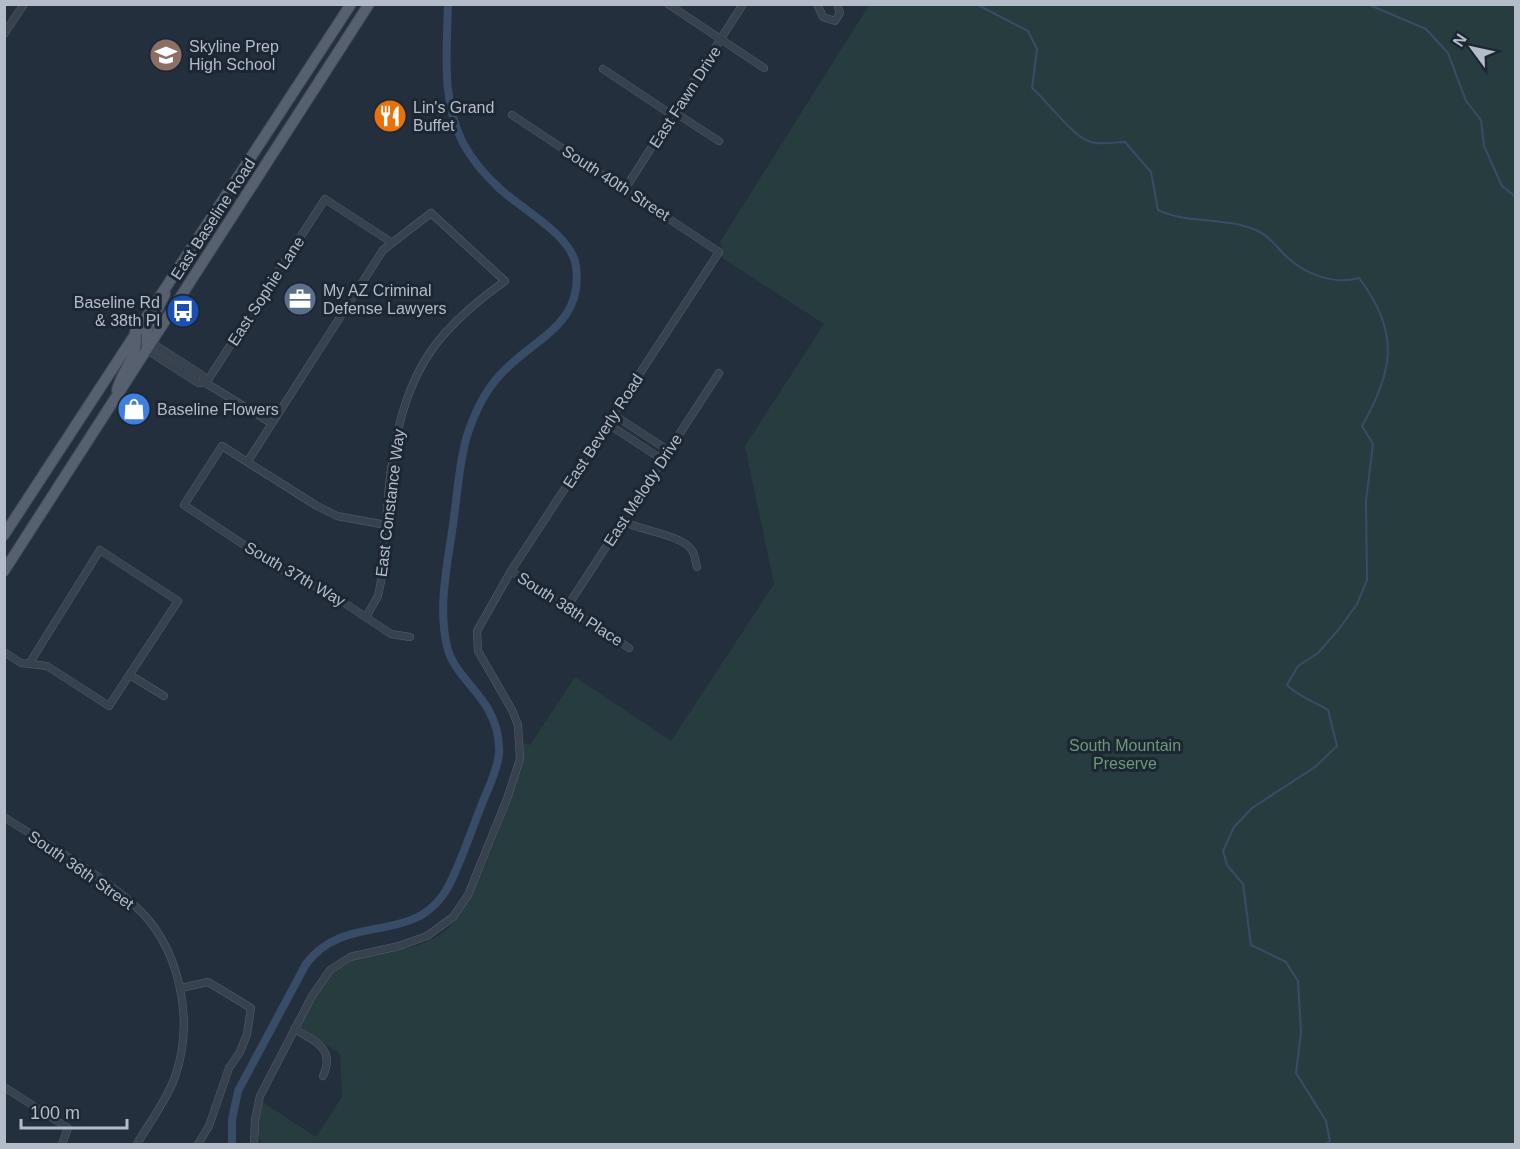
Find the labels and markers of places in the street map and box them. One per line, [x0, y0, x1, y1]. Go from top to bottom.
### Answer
school or university icon: Skyline Prep High School [148, 37, 184, 73]
place label: Skyline Prep High School [189, 38, 279, 73]
restaurant icon: Lin's Grand Buffet [372, 98, 408, 134]
place label: Lin's Grand Buffet [413, 99, 494, 134]
office icon: My AZ Criminal Defense Lawyers [282, 281, 318, 317]
place label: My AZ Criminal Defense Lawyers [323, 282, 447, 317]
bus stop icon: Baseline Rd & 38th Pl [165, 293, 201, 329]
place label: Baseline Rd & 38th Pl [74, 294, 160, 329]
shop icon: Baseline Flowers [116, 391, 152, 427]
place label: Baseline Flowers [157, 401, 279, 418]

